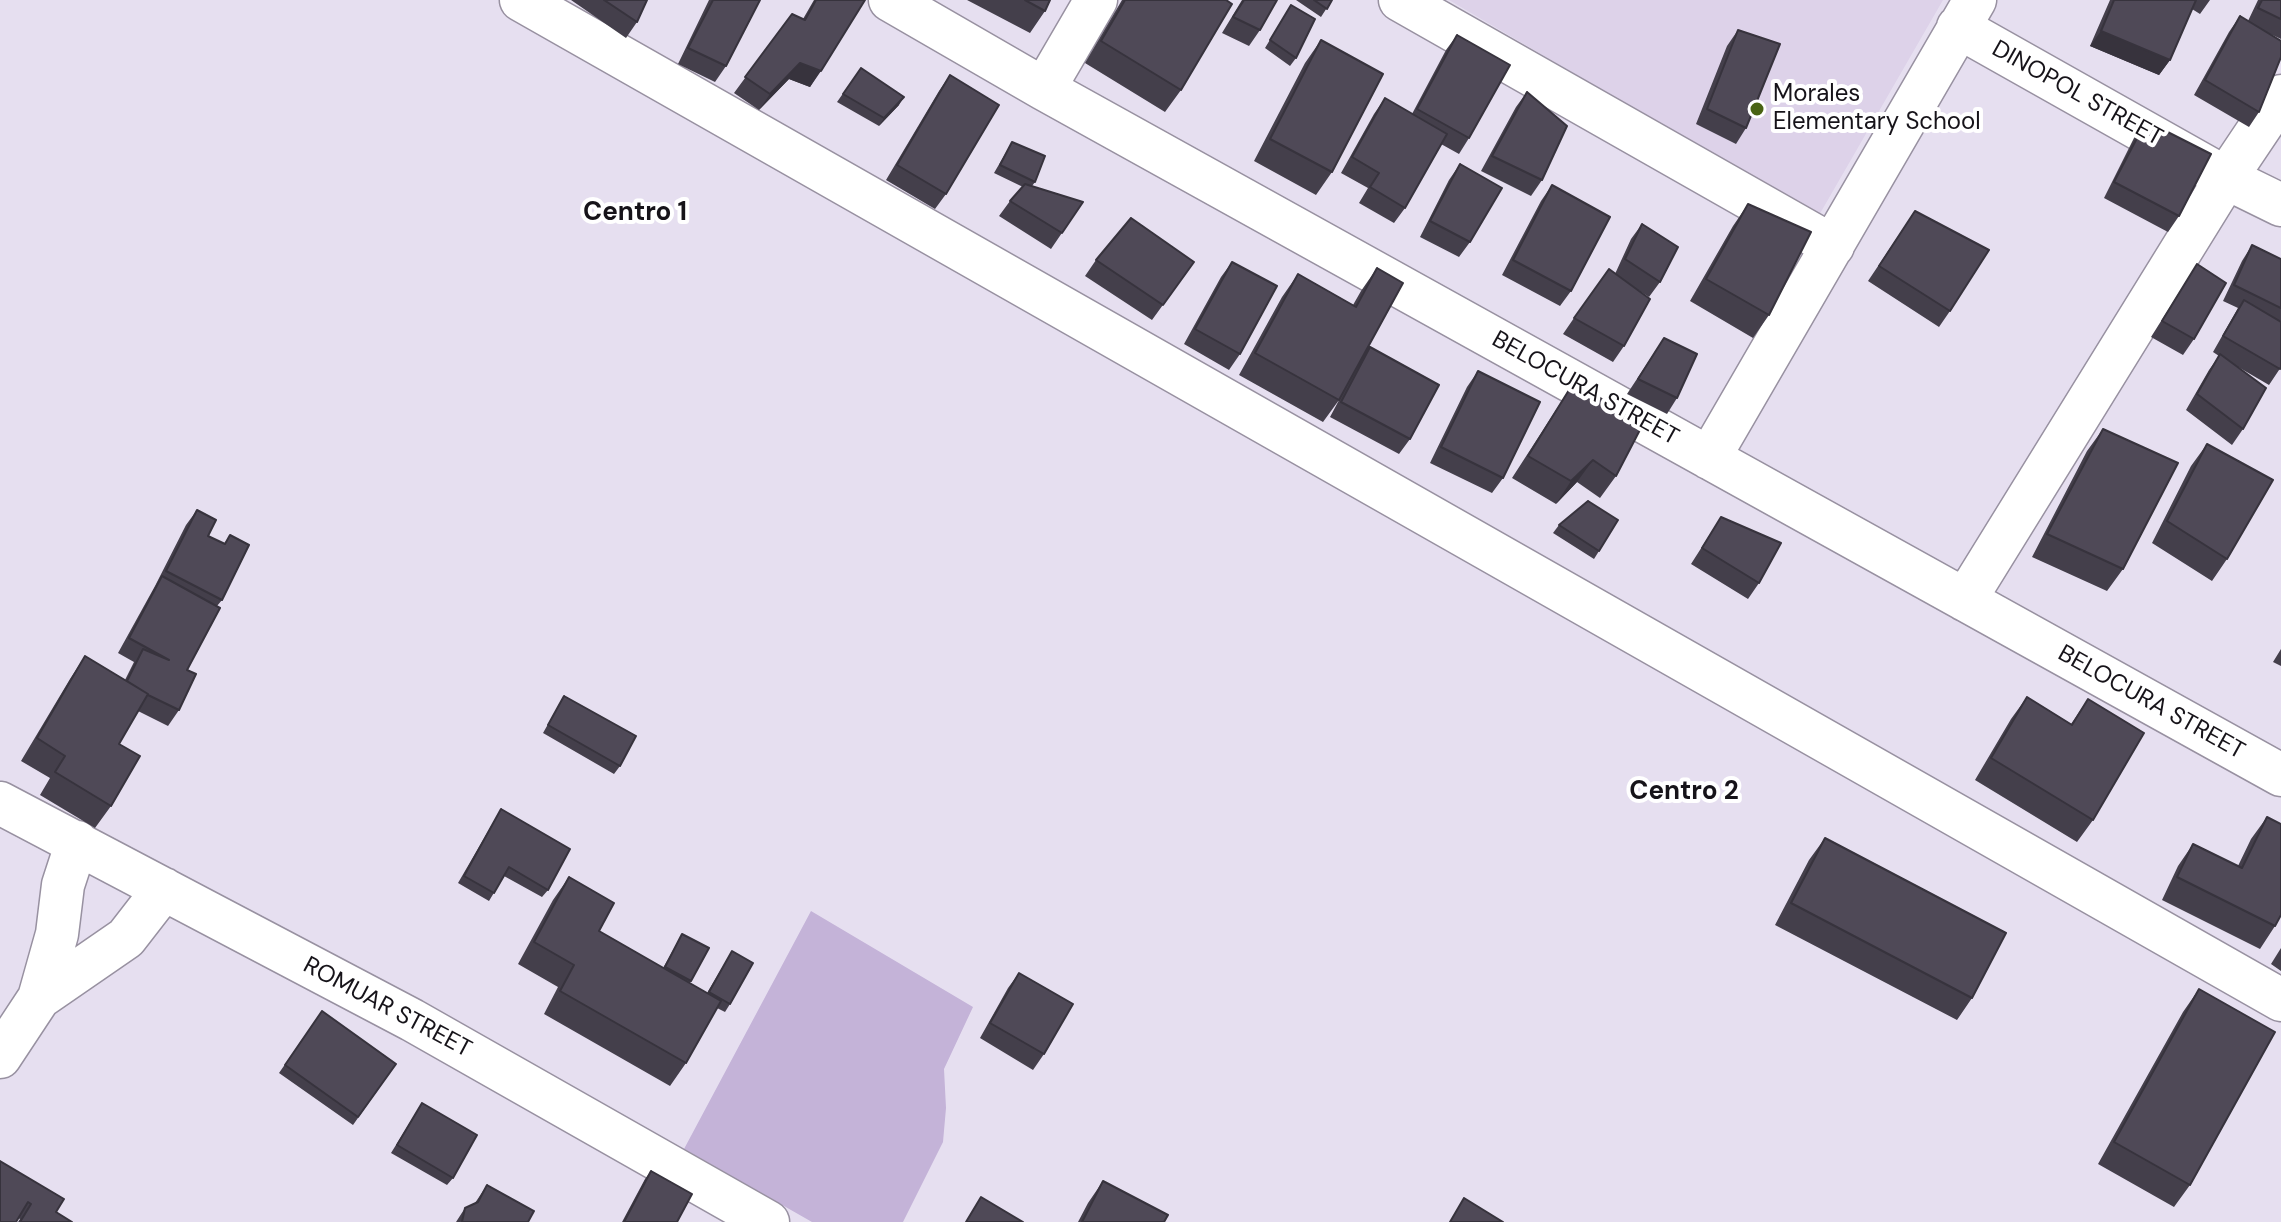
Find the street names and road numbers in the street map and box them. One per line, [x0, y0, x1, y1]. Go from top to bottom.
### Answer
street label: DINOPOL STREET [1987, 35, 2167, 153]
street label: BELOCURA STREET [1487, 326, 1683, 452]
street label: BELOCURA STREET [2053, 640, 2249, 766]
street label: ROMUAR STREET [298, 952, 476, 1064]

